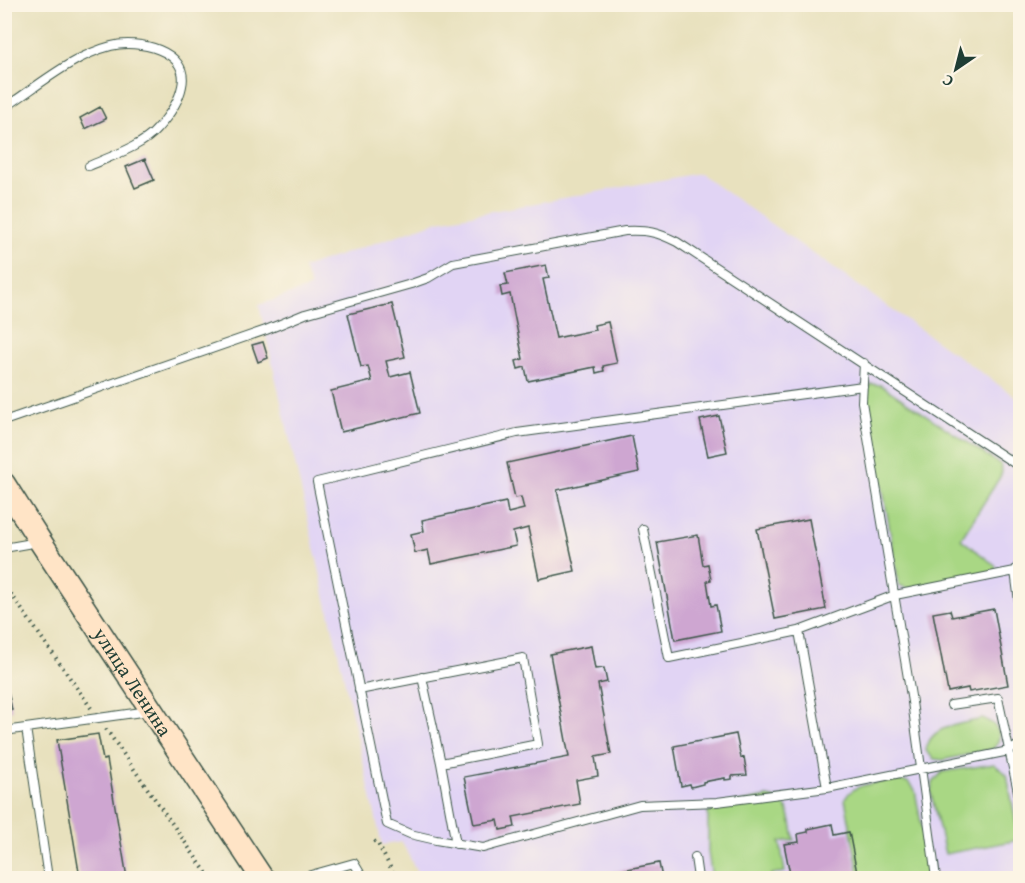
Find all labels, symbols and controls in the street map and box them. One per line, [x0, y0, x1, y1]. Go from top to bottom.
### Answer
north arrow [926, 39, 986, 99]
text: С [937, 69, 958, 94]
street label: улица Ленина [86, 620, 180, 742]

